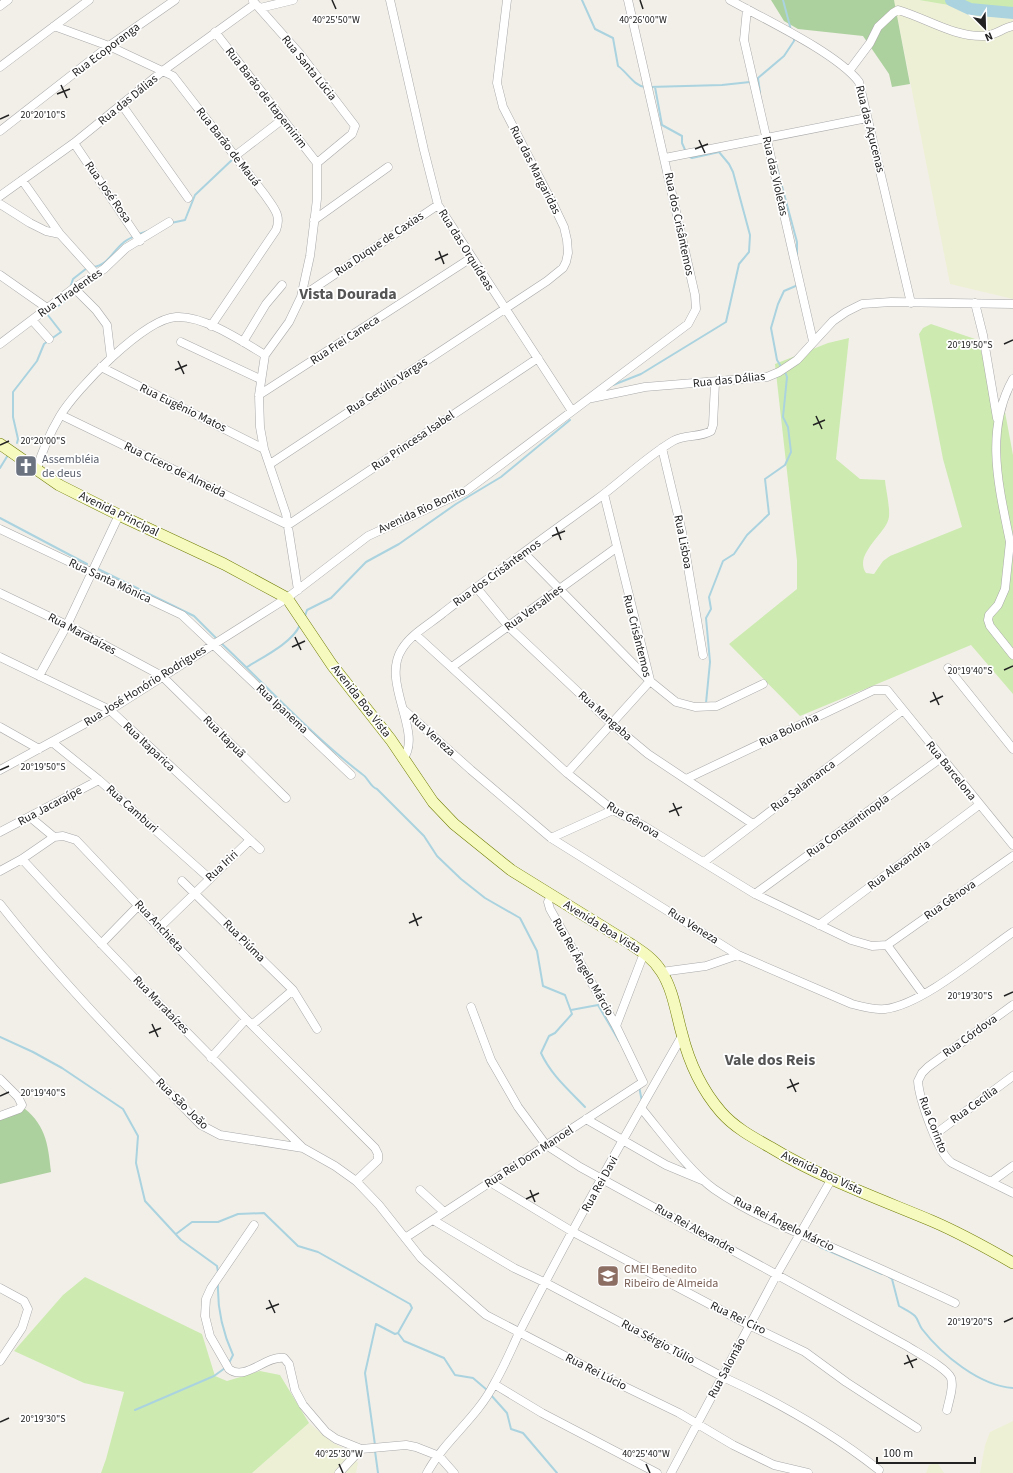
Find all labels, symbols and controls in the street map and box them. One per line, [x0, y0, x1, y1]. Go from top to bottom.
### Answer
north arrow [965, 8, 1005, 48]
text: 40°25'50"W [312, 13, 360, 27]
text: 40°26'00"W [619, 13, 667, 27]
street label: Rua Ecoporanga [68, 19, 144, 81]
text: N [982, 28, 995, 45]
street label: Rua Santa Lúcia [277, 32, 341, 104]
street label: Rua Barão de Itapemirim [221, 44, 311, 152]
street label: Rua das Dálias [94, 71, 162, 129]
street label: Rua das Açucenas [851, 84, 889, 174]
street label: Rua Barão de Mauá [192, 104, 264, 190]
text: 20°20'10"S [20, 108, 66, 122]
street label: Rua das Margaridas [505, 123, 565, 217]
street label: Rua das Violetas [758, 134, 792, 218]
street label: Rua José Rosa [80, 158, 136, 226]
street label: Rua dos Crisântemos [660, 171, 698, 277]
street label: Rua das Orquídeas [434, 206, 498, 294]
street label: Rua Duque de Caxias [331, 208, 427, 280]
street label: Rua Tiradentes [34, 264, 106, 322]
district label: Vista Dourada [298, 283, 397, 305]
street label: Rua Frei Caneca [307, 311, 383, 369]
text: 20°19'50"S [947, 338, 993, 352]
street label: Rua Getúlio Vargas [343, 353, 431, 419]
street label: Rua das Dálias [692, 368, 766, 392]
street label: Rua Eugênio Matos [137, 380, 229, 436]
street label: Rua Princesa Isabel [368, 407, 458, 475]
text: 20°20'00"S [20, 434, 66, 448]
street label: Rua Cícero de Almeida [121, 438, 229, 502]
place label: Assembléia de deus [42, 451, 99, 482]
church icon: Assembléia de deus [13, 453, 39, 479]
street label: Avenida Rio Bonito [375, 482, 469, 538]
street label: Avenida Principal [76, 487, 162, 541]
street label: Rua Lisboa [669, 514, 697, 570]
street label: Rua dos Crisântemos [449, 535, 545, 611]
street label: Rua Santa Mônica [66, 554, 154, 608]
street label: Rua Versalhes [501, 581, 567, 635]
street label: Rua Crisântemos [619, 593, 655, 679]
street label: Rua Marataízes [45, 609, 119, 659]
street label: Rua José Honório Rodrigues [81, 641, 209, 731]
street label: Avenida Boa Vista [327, 661, 395, 741]
text: 20°19'40"S [947, 664, 993, 678]
street label: Rua Ipanema [252, 680, 312, 738]
street label: Rua Mangaba [574, 687, 636, 745]
street label: Rua Bolonha [756, 709, 822, 751]
street label: Rua Veneza [405, 710, 459, 760]
street label: Rua Itapuã [199, 712, 249, 762]
street label: Rua Itaparica [119, 718, 179, 776]
street label: Rua Barcelona [922, 738, 980, 804]
street label: Rua Salamanca [767, 756, 839, 816]
text: 20°19'50"S [20, 760, 66, 774]
street label: Rua Camburi [102, 781, 162, 837]
street label: Rua Jacaraípe [15, 782, 85, 830]
street label: Rua Constantinopla [803, 790, 893, 862]
street label: Rua Gênova [603, 797, 663, 843]
street label: Rua Alexandria [864, 836, 934, 894]
street label: Rua Iriri [202, 846, 242, 886]
street label: Rua Gênova [921, 876, 979, 924]
street label: Rua Anchieta [130, 896, 188, 956]
street label: Avenida Boa Vista [560, 896, 644, 958]
street label: Rua Veneza [664, 904, 722, 948]
street label: Rua Rei Ângelo Márcio [548, 915, 618, 1019]
street label: Rua Piúma [219, 916, 269, 966]
street label: Rua Marataízes [129, 972, 193, 1038]
text: 20°19'30"S [947, 989, 993, 1003]
street label: Rua Córdova [939, 1010, 1001, 1062]
district label: Vale dos Reis [724, 1049, 815, 1071]
street label: Rua São João [152, 1074, 212, 1134]
street label: Rua Cecília [947, 1082, 1001, 1128]
text: 20°19'40"S [20, 1086, 66, 1100]
street label: Rua Corinto [914, 1094, 952, 1156]
street label: Rua Rei Dom Manoel [481, 1122, 577, 1192]
street label: Avenida Boa Vista [778, 1147, 866, 1199]
street label: Rua Rei Davi [578, 1153, 622, 1215]
street label: Rua Rei Ângelo Márcio [731, 1192, 837, 1256]
street label: Rua Rei Alexandre [652, 1200, 738, 1258]
place label: CMEI Benedito Ribeiro de Almeida [624, 1261, 718, 1292]
school or university icon: CMEI Benedito Ribeiro de Almeida [595, 1263, 621, 1289]
street label: Rua Rei Ciro [707, 1297, 769, 1339]
street label: Rua Sérgio Túlio [618, 1315, 698, 1369]
text: 20°19'20"S [947, 1315, 993, 1329]
street label: Rua Salomão [704, 1335, 750, 1401]
street label: Rua Rei Lúcio [562, 1349, 630, 1395]
text: 20°19'30"S [20, 1412, 66, 1426]
scale bar [877, 1439, 975, 1465]
text: 100 m [883, 1445, 913, 1462]
text: 40°25'30"W [315, 1447, 363, 1461]
text: 40°25'40"W [622, 1447, 670, 1461]

